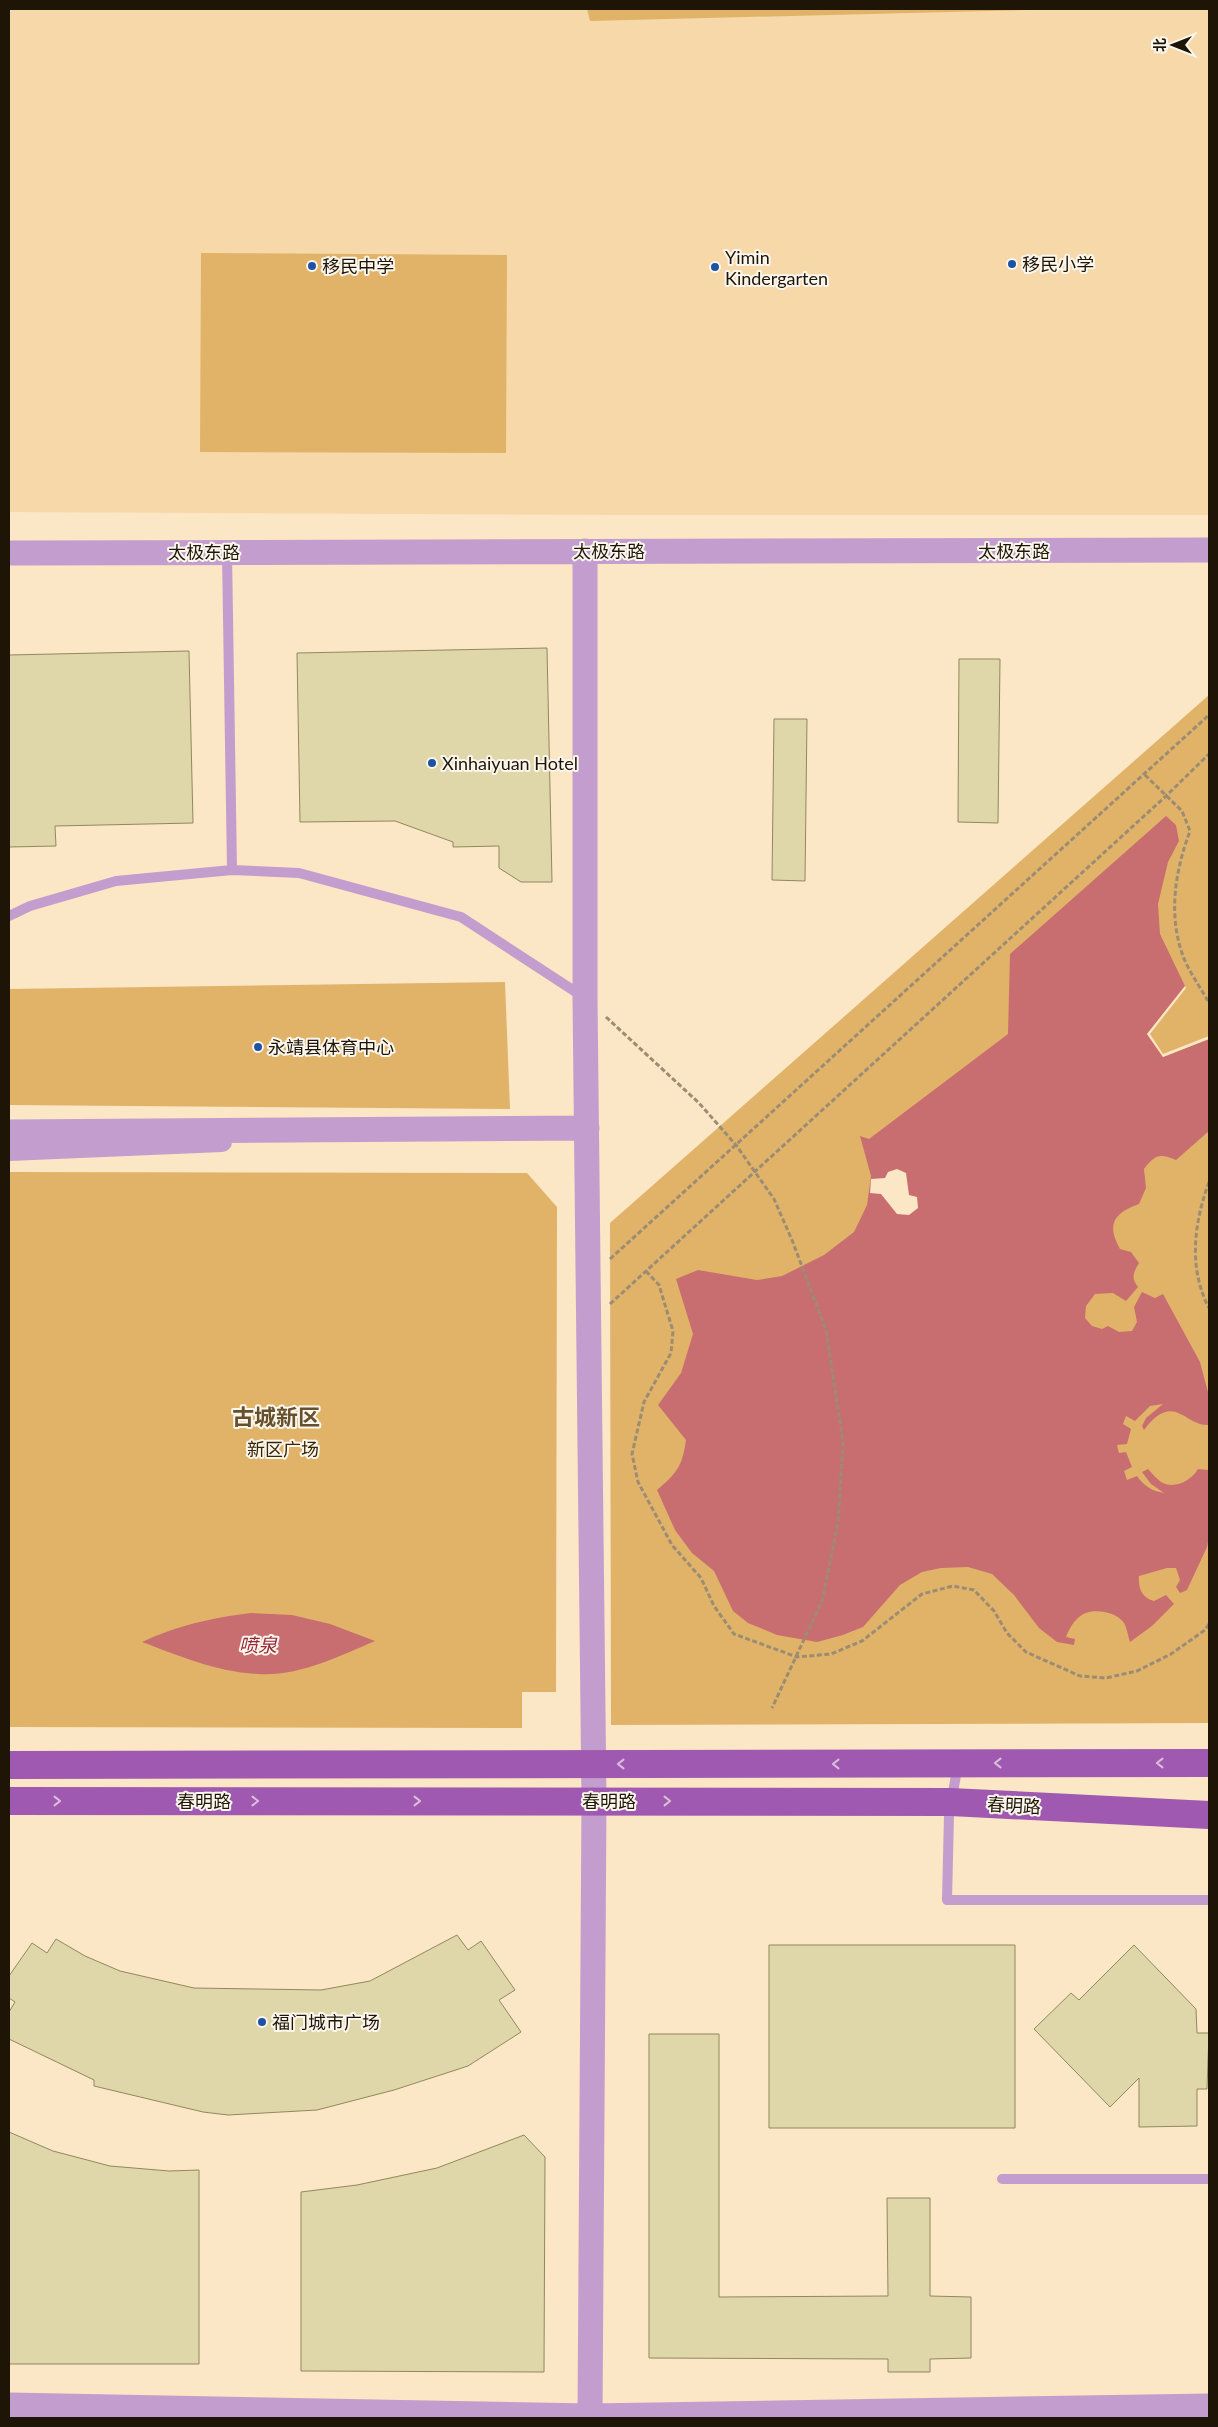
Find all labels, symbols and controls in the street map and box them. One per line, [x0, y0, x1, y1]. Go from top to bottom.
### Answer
north arrow [1148, 20, 1198, 70]
text: 北 [1151, 38, 1168, 52]
place label: Yimin Kindergarten [725, 246, 828, 289]
place label: 移民小学 [1022, 253, 1094, 275]
place label: 移民中学 [322, 255, 394, 277]
marker: 移民小学 [1006, 258, 1018, 270]
marker: 移民中学 [306, 260, 318, 272]
marker: Yimin Kindergarten [709, 261, 721, 273]
street label: 太极东路 [573, 540, 645, 562]
street label: 太极东路 [978, 540, 1050, 562]
street label: 太极东路 [168, 541, 240, 563]
place label: Xinhaiyuan Hotel [442, 752, 578, 774]
marker: Xinhaiyuan Hotel [426, 757, 438, 769]
place label: 永靖县体育中心 [268, 1036, 394, 1058]
marker: 永靖县体育中心 [252, 1041, 264, 1053]
district label: 古城新区 [232, 1403, 320, 1430]
park label: 新区广场 [247, 1438, 319, 1460]
water label: 喷泉 [239, 1633, 278, 1656]
one-way arrow [994, 1758, 1002, 1768]
one-way arrow [1156, 1758, 1164, 1768]
one-way arrow [616, 1759, 624, 1769]
one-way arrow [831, 1759, 839, 1769]
street label: 春明路 [177, 1790, 231, 1812]
street label: 春明路 [582, 1790, 636, 1812]
street label: 春明路 [986, 1793, 1042, 1817]
one-way arrow [54, 1796, 62, 1806]
one-way arrow [252, 1796, 259, 1806]
one-way arrow [414, 1796, 422, 1806]
one-way arrow [664, 1796, 672, 1806]
place label: 福门城市广场 [272, 2011, 380, 2033]
marker: 福门城市广场 [256, 2016, 268, 2028]

